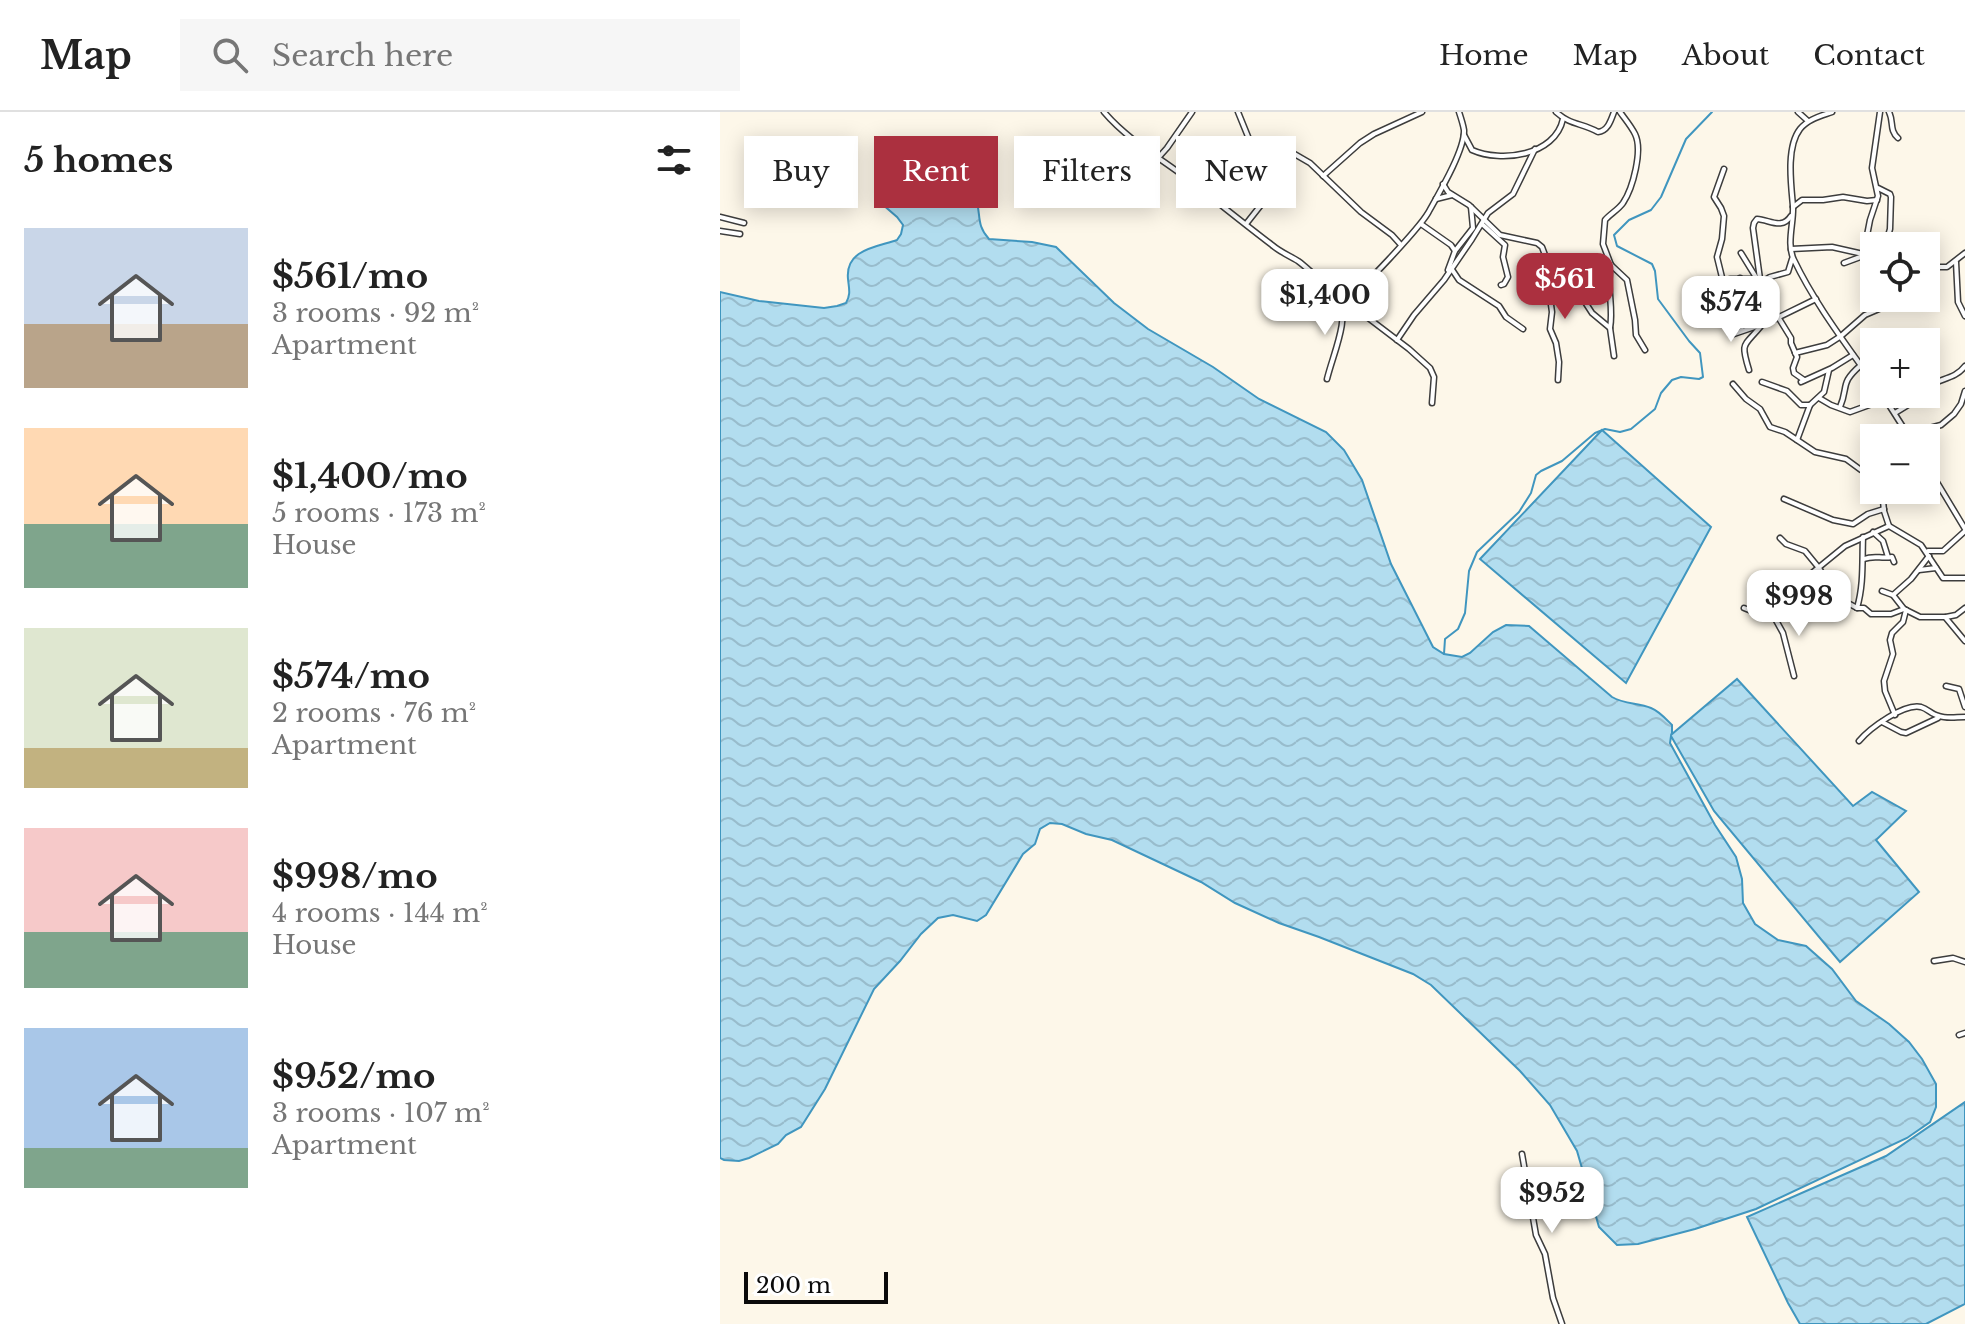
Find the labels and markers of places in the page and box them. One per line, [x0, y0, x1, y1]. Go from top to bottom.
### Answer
pin: $561 [1518, 253, 1612, 321]
pin: $1,400 [1260, 269, 1390, 337]
pin: $574 [1684, 276, 1778, 344]
pin: $998 [1752, 570, 1846, 638]
pin: $952 [1505, 1167, 1599, 1235]

